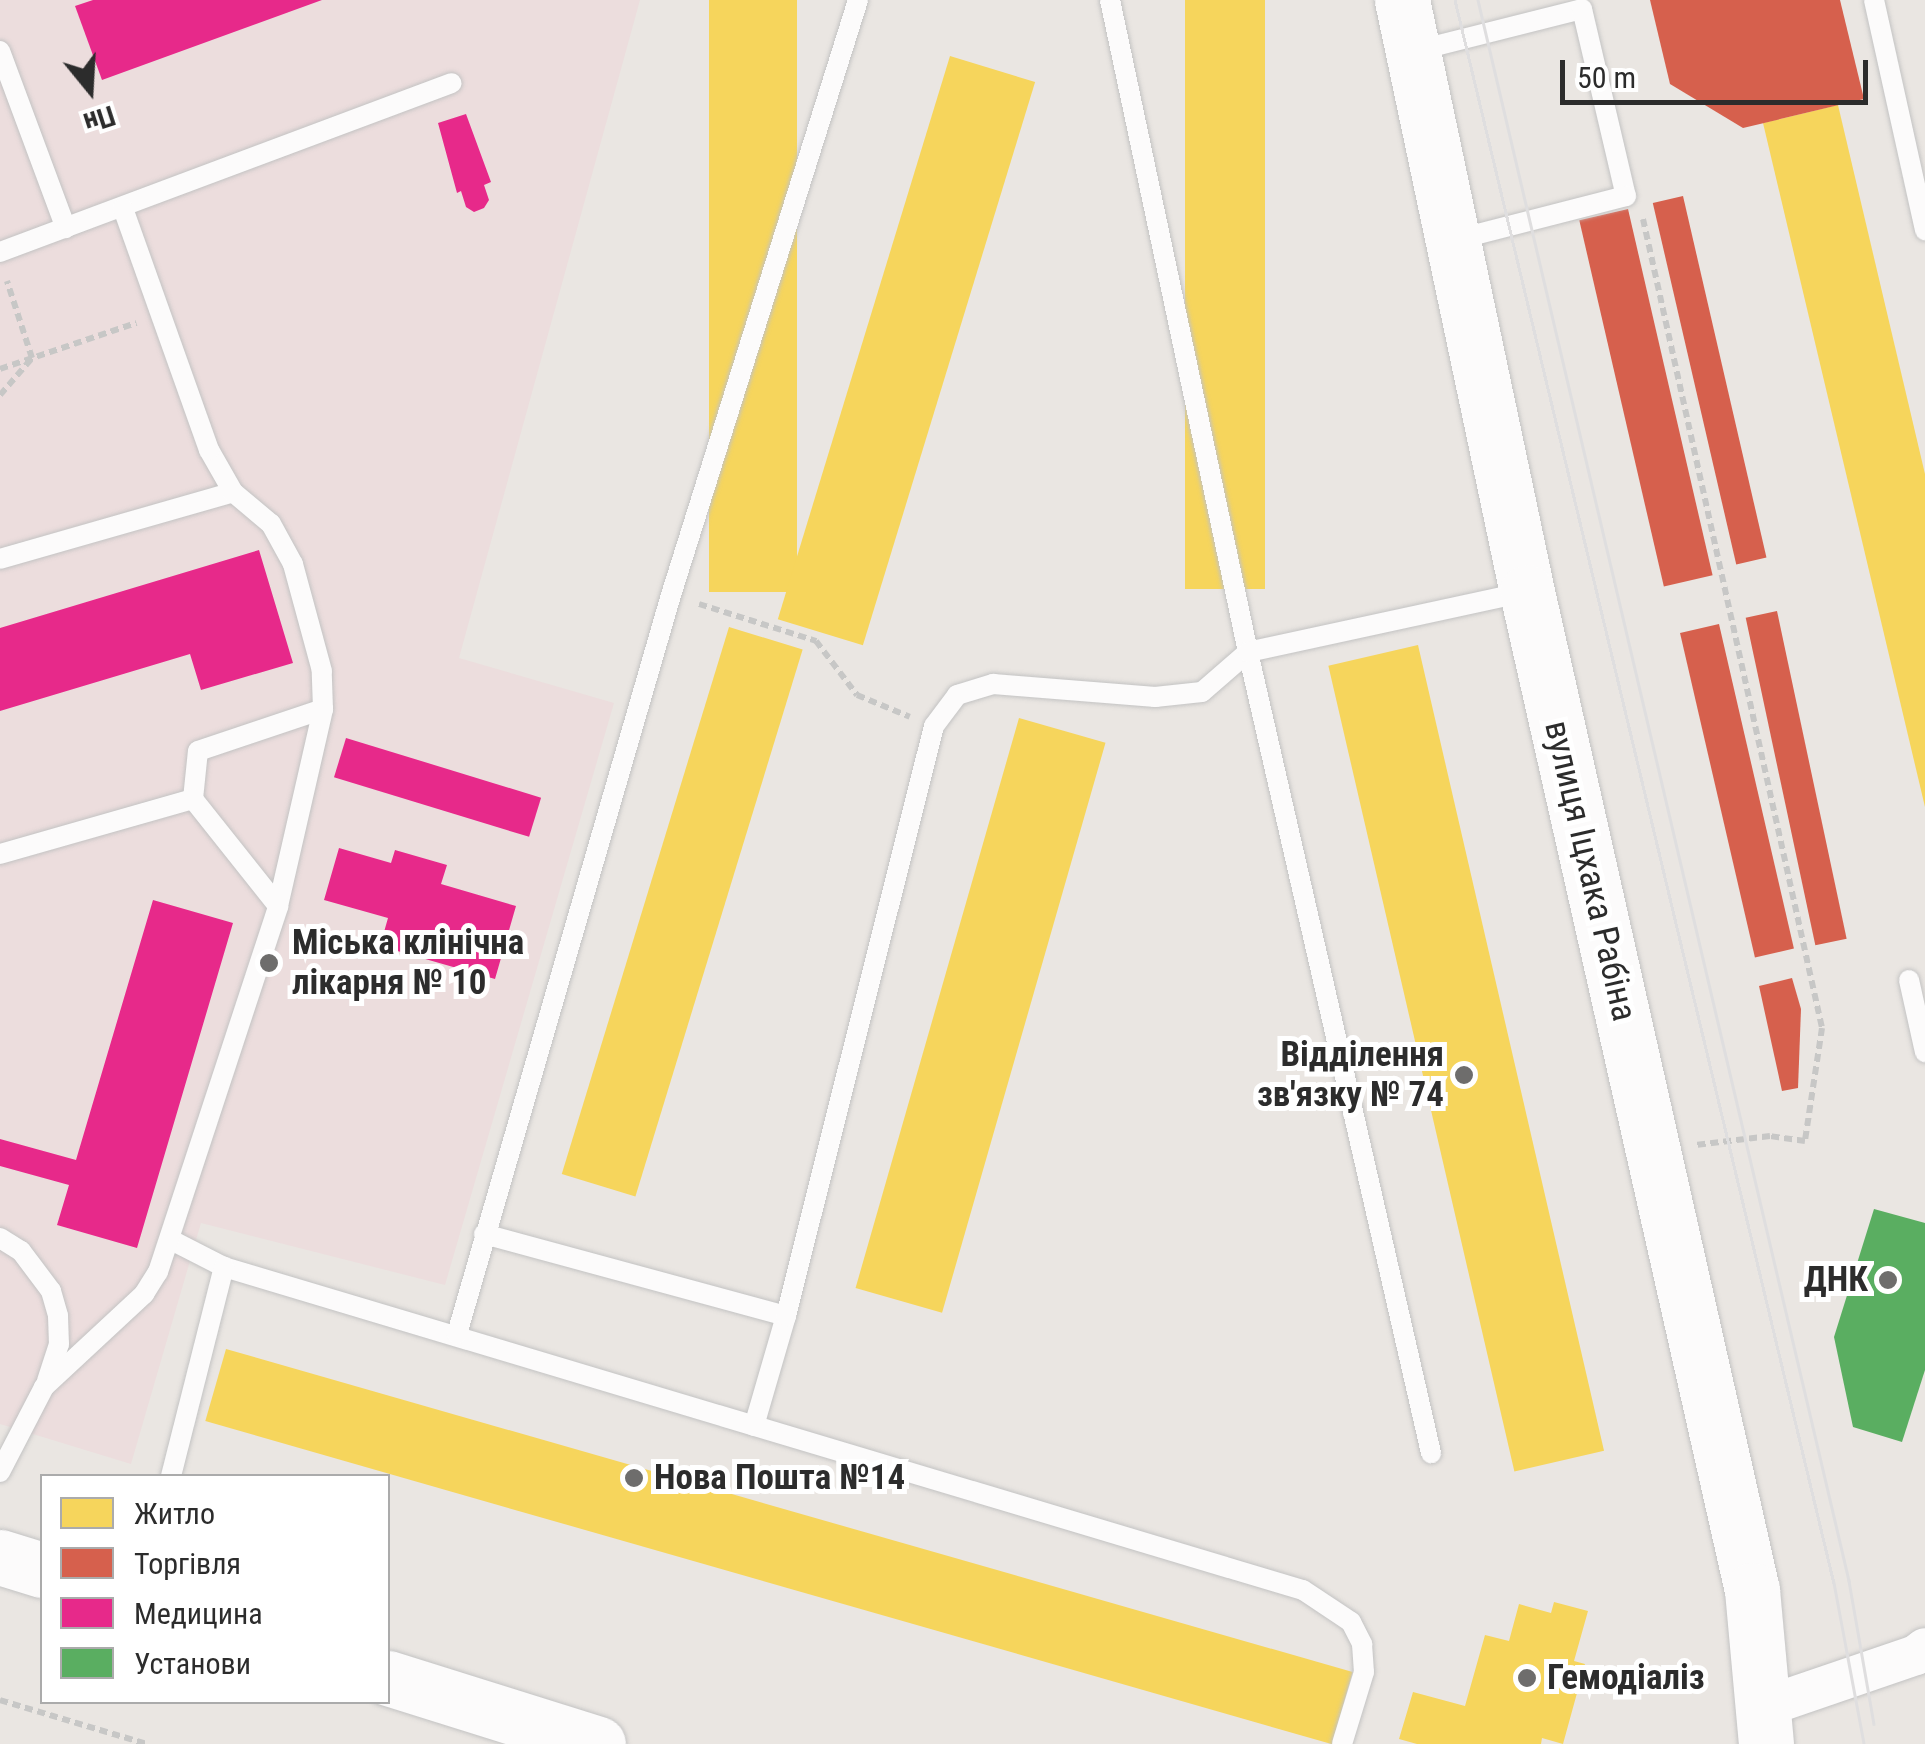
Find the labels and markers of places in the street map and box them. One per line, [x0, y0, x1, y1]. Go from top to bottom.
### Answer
place label: Міська клінічна лікарня № 10 [292, 922, 524, 1004]
marker: Міська клінічна лікарня № 10 [256, 950, 282, 976]
place label: Відділення зв'язку № 74 [1257, 1034, 1444, 1116]
marker: Відділення зв'язку № 74 [1453, 1064, 1475, 1086]
place label: ДНК [1804, 1259, 1868, 1301]
marker: ДНК [1877, 1269, 1899, 1291]
place label: Нова Пошта №14 [654, 1457, 905, 1499]
marker: Нова Пошта №14 [623, 1467, 645, 1489]
place label: Гемодіаліз [1547, 1657, 1705, 1699]
marker: Гемодіаліз [1516, 1667, 1538, 1689]

